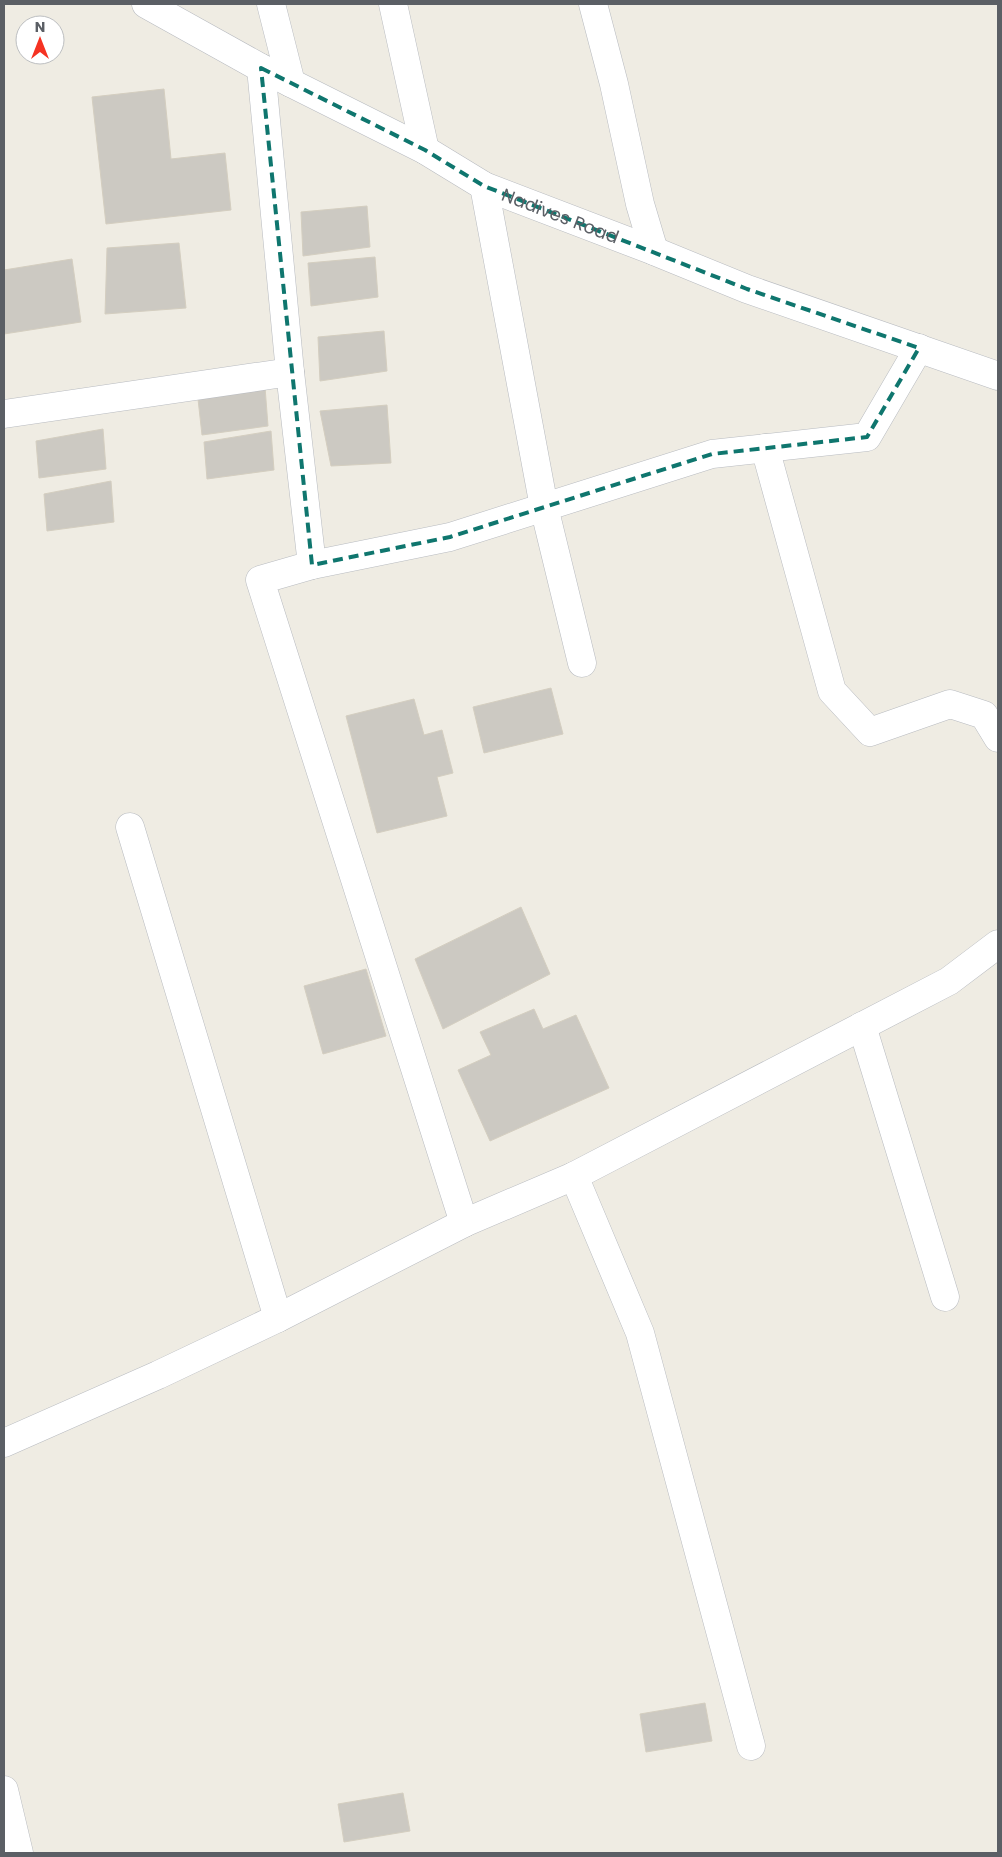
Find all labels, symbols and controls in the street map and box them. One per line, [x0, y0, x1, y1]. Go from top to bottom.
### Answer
north arrow [15, 15, 65, 65]
text: N [35, 17, 45, 37]
street label: Nadives Road [498, 181, 623, 249]

